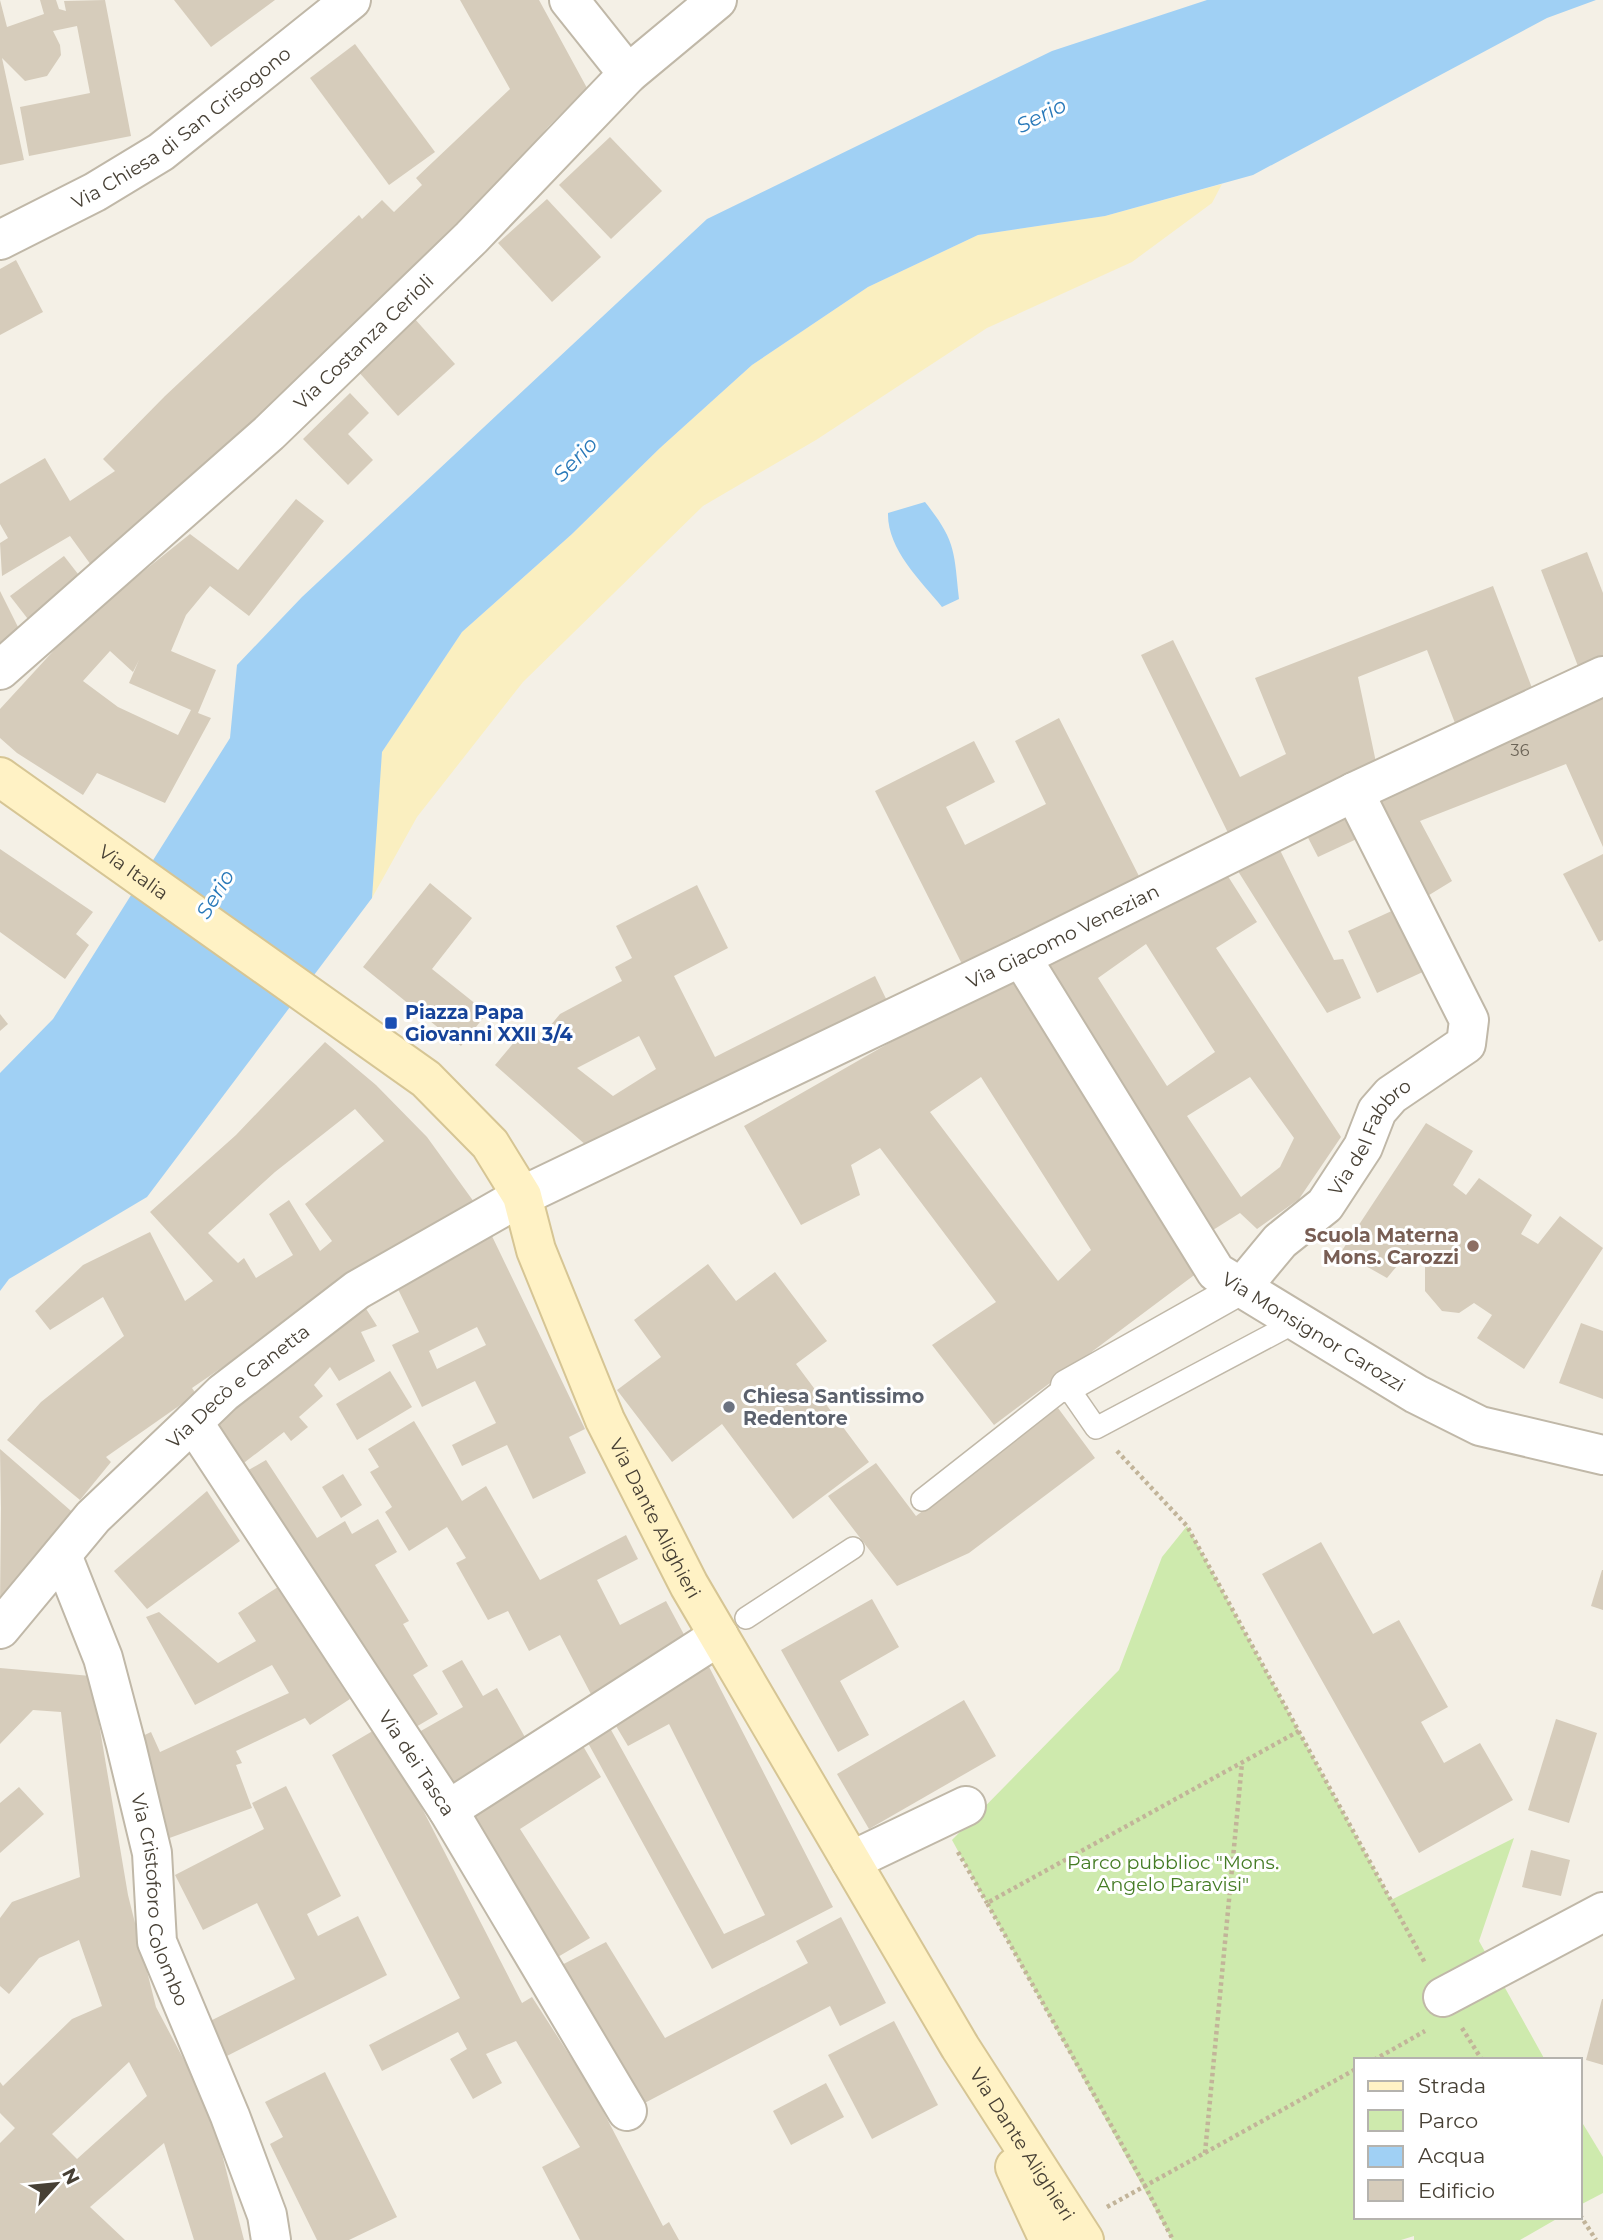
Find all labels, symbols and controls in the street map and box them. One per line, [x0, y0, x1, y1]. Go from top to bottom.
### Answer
street label: Via Chiesa di San Grisogono [68, 41, 295, 213]
water label: Serio [1012, 92, 1070, 138]
street label: Via Costanza Cerioli [289, 269, 438, 414]
water label: Serio [548, 431, 602, 487]
house number: 36 [1511, 741, 1530, 760]
street label: Via Italia [94, 839, 173, 904]
water label: Serio [191, 865, 239, 923]
street label: Via Giacomo Venezian [963, 879, 1163, 993]
place label: Piazza Papa Giovanni XXII 3/4 [405, 1001, 573, 1046]
marker: Piazza Papa Giovanni XXII 3/4 [383, 1015, 399, 1031]
street label: Via del Fabbro [1323, 1073, 1415, 1200]
place label: Scuola Materna Mons. Carozzi [1305, 1224, 1459, 1269]
marker: Scuola Materna Mons. Carozzi [1465, 1238, 1481, 1254]
street label: Via Monsignor Carozzi [1218, 1267, 1410, 1396]
street label: Via Decò e Canetta [161, 1319, 314, 1453]
place label: Chiesa Santissimo Redentore [743, 1385, 924, 1430]
marker: Chiesa Santissimo Redentore [721, 1399, 737, 1415]
street label: Via Dante Alighieri [605, 1434, 706, 1603]
street label: Via dei Tasca [374, 1706, 460, 1820]
street label: Via Cristoforo Colombo [127, 1791, 194, 2009]
park label: Parco pubblioc "Mons. Angelo Paravisi" [1067, 1851, 1279, 1896]
legend [1354, 2058, 1582, 2219]
street label: Via Dante Alighieri [965, 2064, 1080, 2225]
text: Strada [1418, 2073, 1486, 2098]
text: Parco [1418, 2108, 1478, 2133]
text: Acqua [1418, 2143, 1485, 2168]
north arrow [21, 2149, 91, 2219]
text: N [57, 2164, 84, 2189]
text: Edificio [1418, 2178, 1495, 2203]

